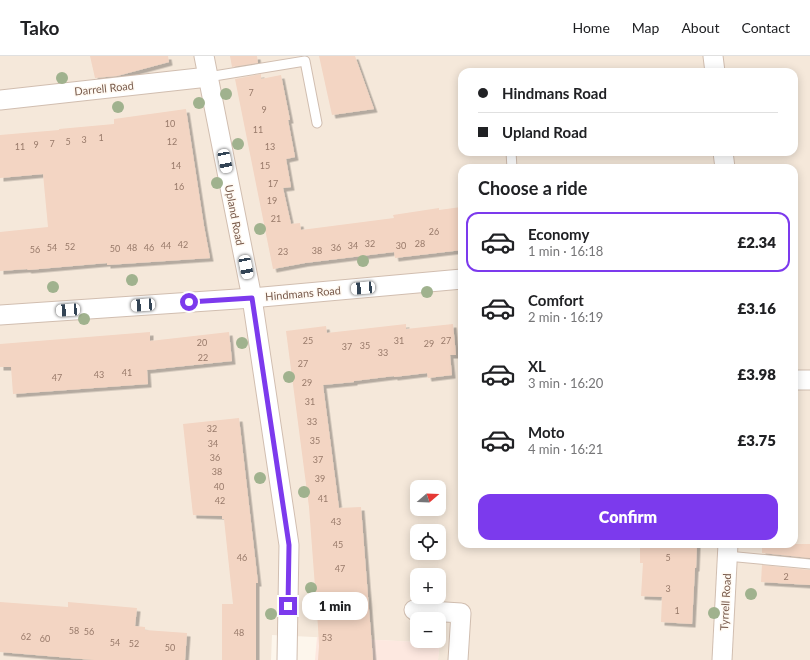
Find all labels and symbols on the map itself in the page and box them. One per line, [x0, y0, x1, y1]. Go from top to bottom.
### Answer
street label: Darrell Road [74, 78, 134, 98]
house number: 7 [248, 87, 254, 98]
house number: 9 [261, 104, 267, 115]
house number: 10 [165, 118, 175, 129]
house number: 11 [253, 124, 263, 135]
house number: 1 [98, 132, 104, 143]
house number: 3 [81, 134, 87, 145]
house number: 5 [65, 136, 71, 147]
house number: 12 [167, 136, 177, 147]
house number: 7 [49, 138, 55, 149]
house number: 9 [33, 139, 39, 150]
house number: 11 [15, 141, 25, 152]
house number: 13 [265, 141, 275, 152]
car [217, 148, 233, 174]
house number: 14 [171, 160, 181, 171]
house number: 15 [260, 160, 270, 171]
house number: 17 [268, 178, 278, 189]
house number: 16 [174, 181, 184, 192]
street label: Upland Road [223, 183, 247, 247]
house number: 19 [267, 195, 277, 206]
house number: 21 [271, 213, 281, 224]
house number: 26 [429, 226, 439, 237]
house number: 32 [365, 238, 375, 249]
house number: 28 [415, 238, 425, 249]
house number: 42 [178, 239, 188, 250]
house number: 44 [161, 240, 171, 251]
house number: 34 [348, 240, 358, 251]
house number: 30 [396, 240, 406, 251]
house number: 52 [65, 241, 75, 252]
house number: 54 [47, 242, 57, 253]
house number: 48 [127, 242, 137, 253]
house number: 46 [144, 242, 154, 253]
house number: 36 [331, 242, 341, 253]
house number: 50 [110, 243, 120, 254]
house number: 56 [30, 244, 40, 255]
house number: 38 [312, 245, 322, 256]
house number: 23 [278, 246, 288, 257]
car [238, 254, 254, 280]
car [351, 281, 375, 295]
street label: Hindmans Road [265, 283, 341, 303]
route start [180, 293, 198, 311]
car [131, 298, 155, 312]
car [56, 303, 80, 317]
house number: 25 [303, 335, 313, 346]
house number: 31 [394, 335, 404, 346]
house number: 27 [441, 335, 451, 346]
house number: 20 [197, 337, 207, 348]
house number: 29 [424, 338, 434, 349]
house number: 35 [360, 340, 370, 351]
house number: 37 [342, 341, 352, 352]
house number: 33 [378, 347, 388, 358]
house number: 22 [198, 352, 208, 363]
house number: 27 [298, 358, 308, 369]
house number: 41 [122, 367, 132, 378]
house number: 43 [94, 369, 104, 380]
house number: 47 [52, 372, 62, 383]
house number: 29 [302, 377, 312, 388]
house number: 31 [305, 396, 315, 407]
house number: 33 [307, 416, 317, 427]
house number: 32 [207, 423, 217, 434]
house number: 35 [310, 435, 320, 446]
house number: 34 [208, 438, 218, 449]
house number: 36 [210, 452, 220, 463]
house number: 37 [313, 454, 323, 465]
house number: 38 [212, 466, 222, 477]
house number: 39 [315, 473, 325, 484]
north arrow [410, 480, 446, 516]
house number: 40 [214, 481, 224, 492]
house number: 41 [318, 493, 328, 504]
house number: 42 [215, 495, 225, 506]
house number: 43 [331, 516, 341, 527]
house number: 45 [333, 539, 343, 550]
house number: 46 [237, 552, 247, 563]
house number: 5 [665, 552, 671, 563]
house number: 47 [335, 563, 345, 574]
house number: 2 [783, 571, 789, 582]
street label: Tyrrell Road [717, 573, 733, 631]
house number: 3 [665, 583, 671, 594]
callout: 1 min [302, 592, 368, 620]
route end [279, 597, 297, 615]
house number: 1 [674, 605, 680, 616]
house number: 58 [69, 625, 79, 636]
house number: 56 [84, 626, 94, 637]
house number: 48 [234, 627, 244, 638]
house number: 62 [21, 631, 31, 642]
house number: 53 [322, 632, 332, 643]
house number: 60 [40, 633, 50, 644]
house number: 54 [110, 637, 120, 648]
house number: 52 [129, 638, 139, 649]
house number: 50 [165, 642, 175, 653]

